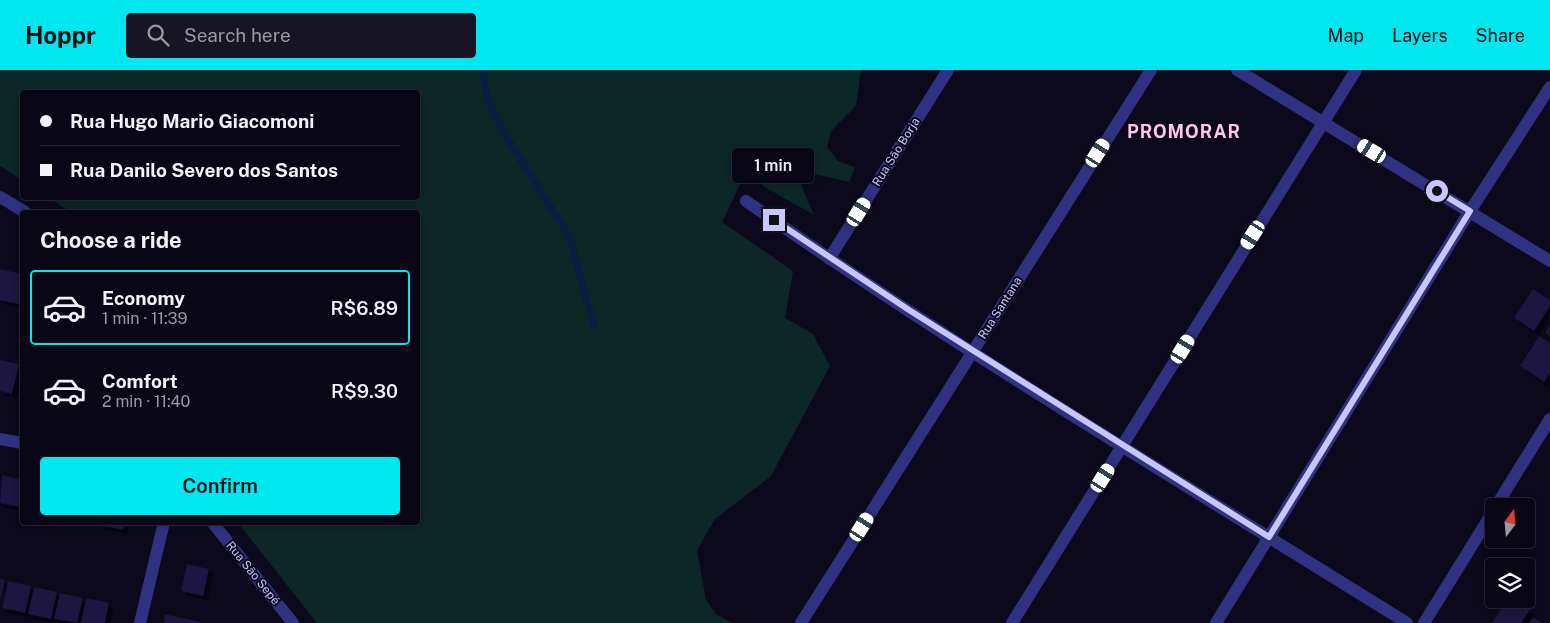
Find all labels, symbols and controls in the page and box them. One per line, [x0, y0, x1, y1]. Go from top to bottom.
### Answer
search box [126, 13, 476, 58]
text: Hoppr [25, 21, 96, 49]
icon: search [144, 21, 172, 49]
text: Search here [184, 24, 291, 46]
text: Map [1328, 25, 1364, 46]
text: Layers [1392, 25, 1448, 46]
text: Share [1476, 25, 1525, 46]
text: Rua Hugo Mario Giacomoni [70, 110, 314, 132]
street label: Rua São Borja [869, 115, 923, 189]
district label: PROMORAR [1127, 121, 1241, 142]
car [1083, 136, 1112, 170]
car [1355, 137, 1388, 165]
callout: 1 min [733, 148, 815, 182]
text: 1 min [754, 156, 792, 175]
text: Rua Danilo Severo dos Santos [70, 159, 338, 181]
route start [1426, 180, 1448, 202]
car [844, 195, 873, 229]
route end [763, 209, 785, 231]
car [1238, 218, 1267, 252]
text: Choose a ride [40, 227, 182, 253]
street label: Rua Santana [975, 274, 1025, 342]
icon: car [42, 285, 87, 330]
text: Economy [102, 287, 185, 309]
text: R$6.89 [331, 297, 398, 319]
text: 1 min · 11:39 [102, 309, 187, 328]
car [1168, 332, 1197, 366]
icon: car [42, 368, 87, 413]
text: Comfort [102, 370, 178, 392]
text: R$9.30 [331, 380, 398, 402]
text: 2 min · 11:40 [102, 392, 190, 411]
button: Confirm [40, 457, 400, 515]
car [1088, 461, 1117, 495]
north arrow [1485, 498, 1535, 548]
map controls [1485, 498, 1535, 608]
car [847, 510, 876, 544]
street label: Rua São Sepé [223, 538, 283, 608]
button: layers [1485, 558, 1535, 608]

